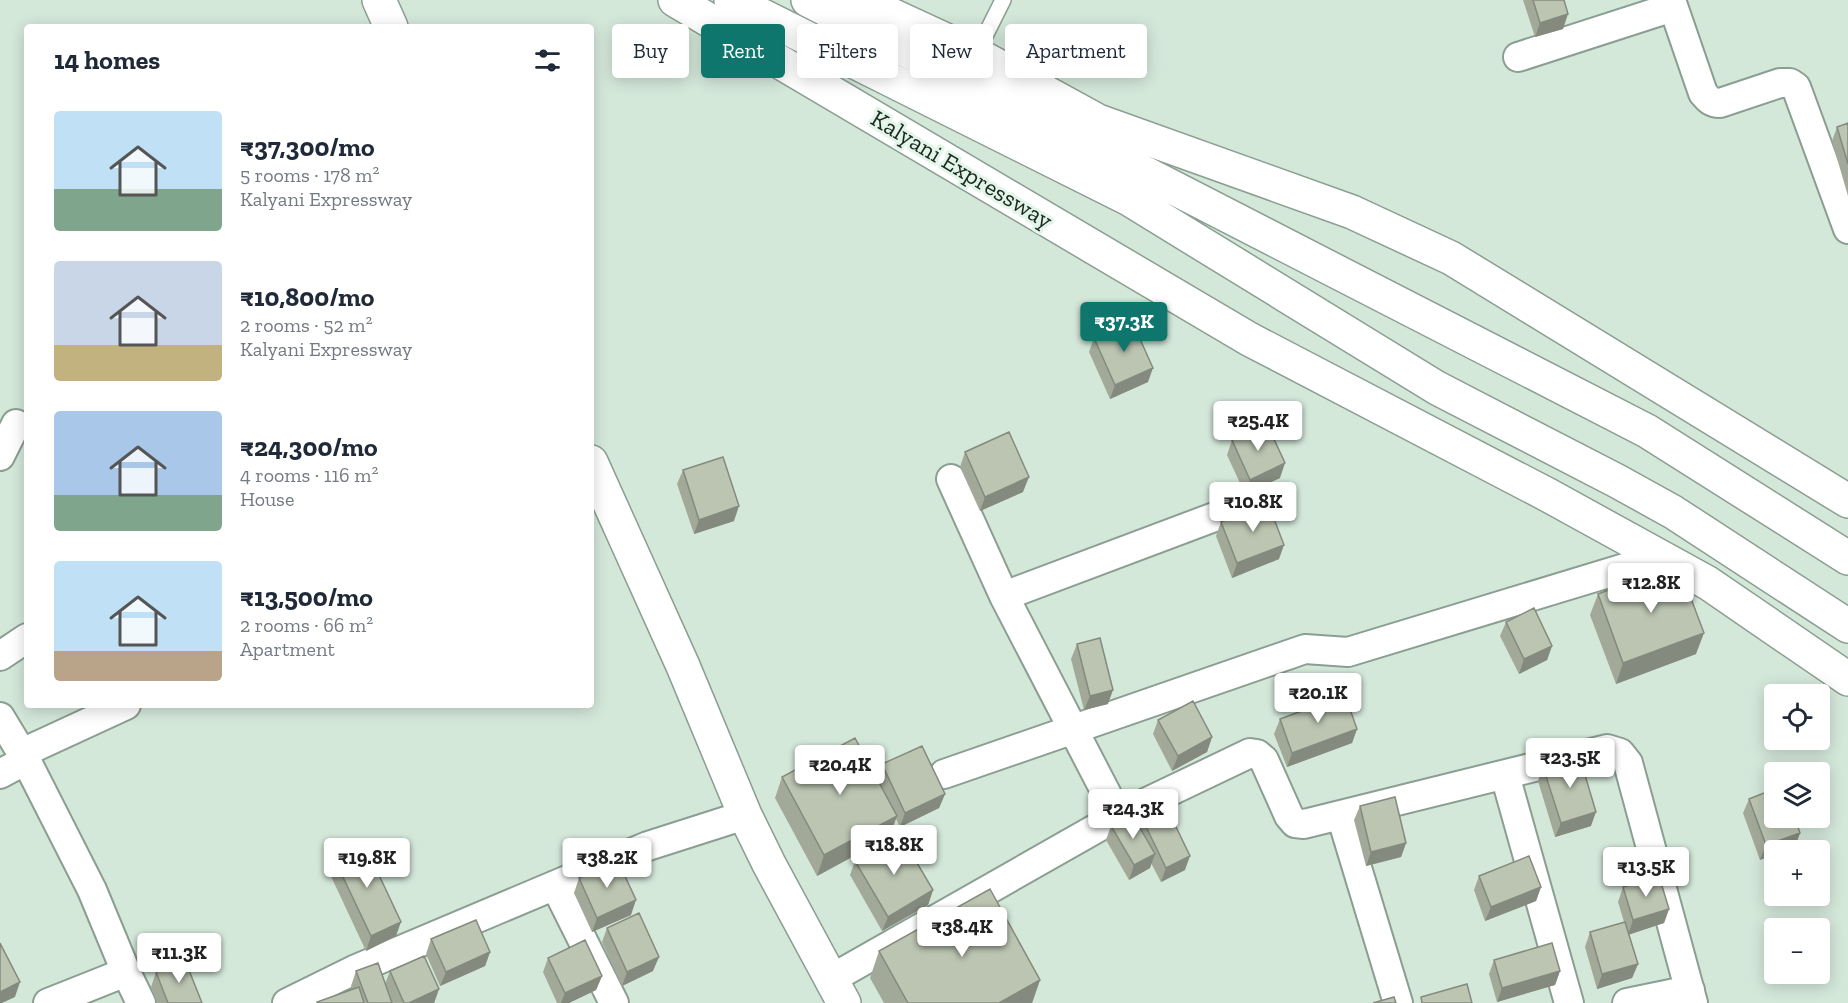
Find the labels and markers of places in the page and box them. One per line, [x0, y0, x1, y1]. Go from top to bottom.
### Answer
pin: ₹37.3K [1075, 302, 1173, 353]
pin: ₹25.4K [1209, 401, 1307, 452]
pin: ₹10.8K [1204, 482, 1302, 533]
pin: ₹12.8K [1602, 563, 1700, 614]
pin: ₹20.1K [1269, 673, 1367, 724]
pin: ₹23.5K [1521, 738, 1619, 789]
pin: ₹20.4K [791, 745, 889, 796]
pin: ₹24.3K [1084, 789, 1182, 840]
pin: ₹18.8K [845, 825, 943, 876]
pin: ₹19.8K [318, 838, 416, 889]
pin: ₹38.2K [558, 838, 656, 889]
pin: ₹13.5K [1597, 847, 1695, 898]
pin: ₹38.4K [913, 907, 1011, 958]
pin: ₹11.3K [130, 933, 228, 984]

